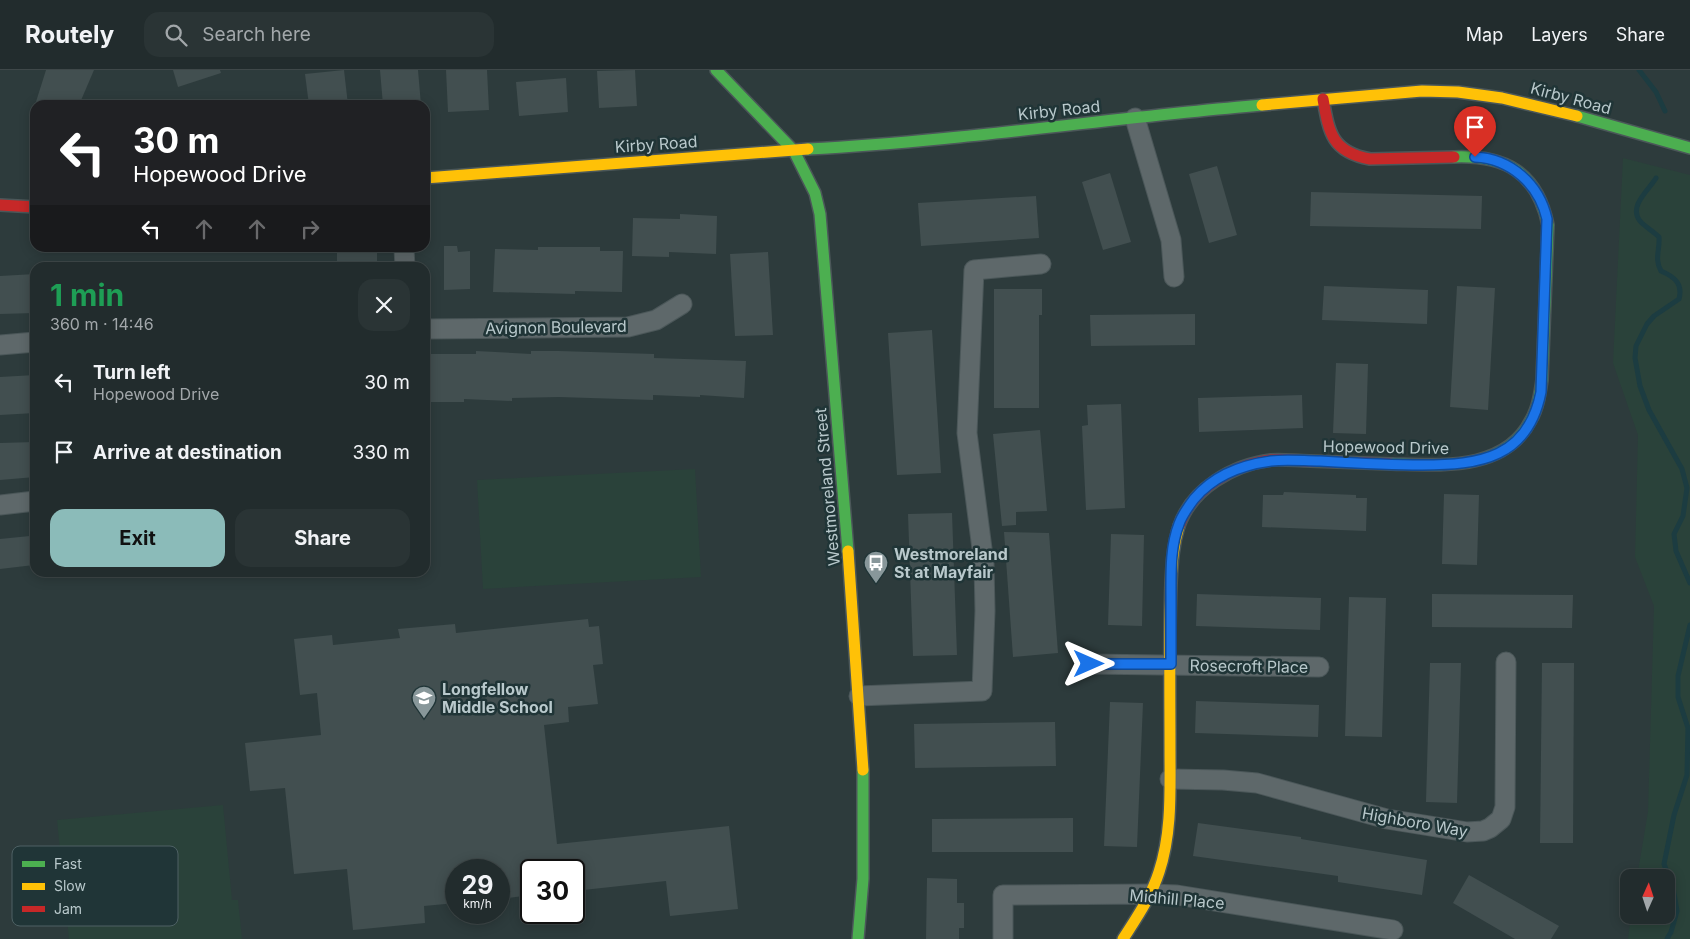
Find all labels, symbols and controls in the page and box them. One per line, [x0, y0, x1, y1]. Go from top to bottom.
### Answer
search box [144, 12, 494, 57]
text: Routely [25, 20, 114, 49]
icon: search [162, 21, 190, 49]
text: Search here [202, 23, 311, 46]
text: Map [1466, 24, 1503, 45]
text: Layers [1531, 24, 1588, 45]
text: Share [1616, 24, 1665, 45]
street label: Kirby Road [1528, 78, 1614, 118]
street label: Kirby Road [1017, 96, 1101, 124]
pin [1454, 106, 1496, 157]
icon: arrive [1461, 113, 1489, 141]
text: 30 m [133, 119, 219, 161]
icon: left [50, 120, 115, 185]
street label: Kirby Road [614, 131, 698, 157]
text: Hopewood Drive [133, 161, 307, 187]
icon: left [137, 215, 165, 243]
icon: ahead [190, 215, 218, 243]
icon: ahead [243, 215, 271, 243]
icon: right [296, 215, 324, 243]
text: 1 min [50, 277, 124, 313]
button: close [358, 279, 410, 331]
text: 360 m · 14:46 [50, 314, 154, 334]
street label: Avignon Boulevard [485, 316, 627, 338]
text: Turn left [93, 361, 171, 384]
icon: left [50, 368, 78, 396]
text: 30 m [364, 371, 410, 394]
text: Hopewood Drive [93, 384, 219, 404]
street label: Westmoreland Street [810, 407, 844, 567]
street label: Hopewood Drive [1323, 436, 1449, 458]
icon: arrive [50, 438, 78, 466]
text: Arrive at destination [93, 441, 282, 464]
text: 330 m [353, 441, 410, 464]
button: Exit [50, 509, 225, 567]
button: Share [235, 509, 410, 567]
place label: Westmoreland St at Mayfair [894, 544, 1008, 582]
bus stop icon: Westmoreland St at Mayfair [863, 550, 889, 584]
position arrow [1062, 637, 1114, 689]
street label: Rosecroft Place [1190, 655, 1308, 677]
place label: Longfellow Middle School [442, 679, 553, 717]
school or university icon: Longfellow Middle School [411, 685, 437, 719]
street label: Highboro Way [1361, 803, 1469, 841]
legend [12, 846, 178, 926]
text: Fast [54, 855, 82, 872]
speed limit sign: 30 [520, 859, 585, 924]
north arrow [1620, 869, 1675, 924]
map controls [1620, 869, 1675, 924]
text: 29 [462, 870, 493, 900]
text: Slow [54, 877, 86, 894]
street label: Midhill Place [1129, 885, 1225, 913]
text: km/h [463, 896, 492, 911]
text: Jam [54, 900, 82, 917]

